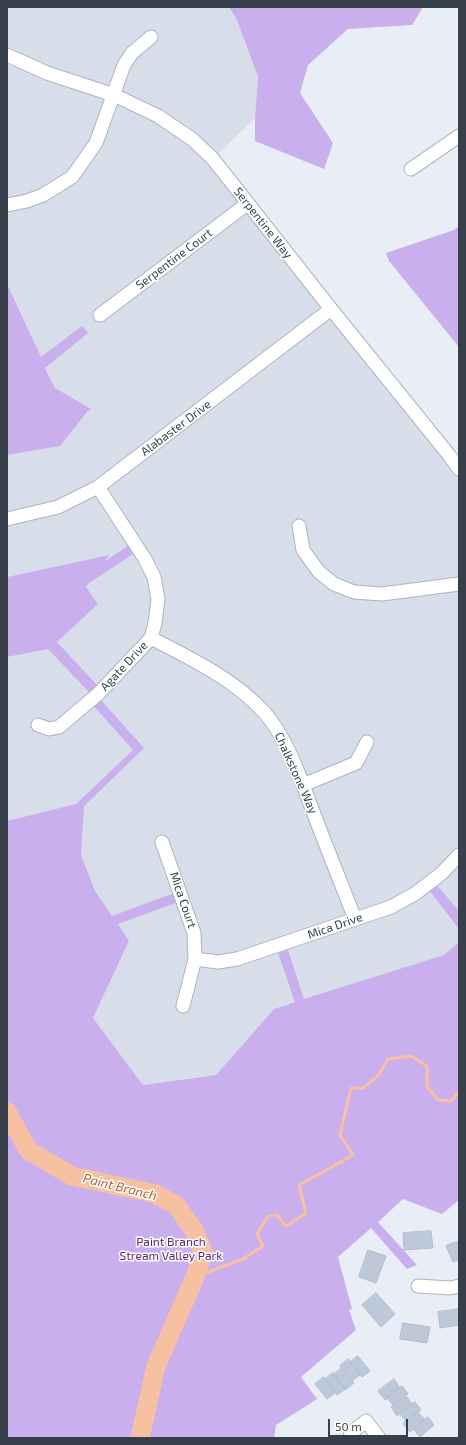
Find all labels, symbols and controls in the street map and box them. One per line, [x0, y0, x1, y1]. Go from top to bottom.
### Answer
street label: Serpentine Way [231, 185, 295, 261]
street label: Serpentine Court [133, 226, 215, 292]
street label: Alabaster Drive [138, 397, 214, 459]
street label: Agate Drive [97, 638, 151, 694]
street label: Chalkstone Way [272, 730, 320, 816]
street label: Mica Court [167, 870, 199, 930]
street label: Mica Drive [306, 910, 364, 942]
water label: Paint Branch [82, 1170, 158, 1204]
park label: Paint Branch Stream Valley Park [120, 1235, 222, 1263]
scale bar [330, 1411, 410, 1437]
text: 50 m [335, 1419, 362, 1433]

